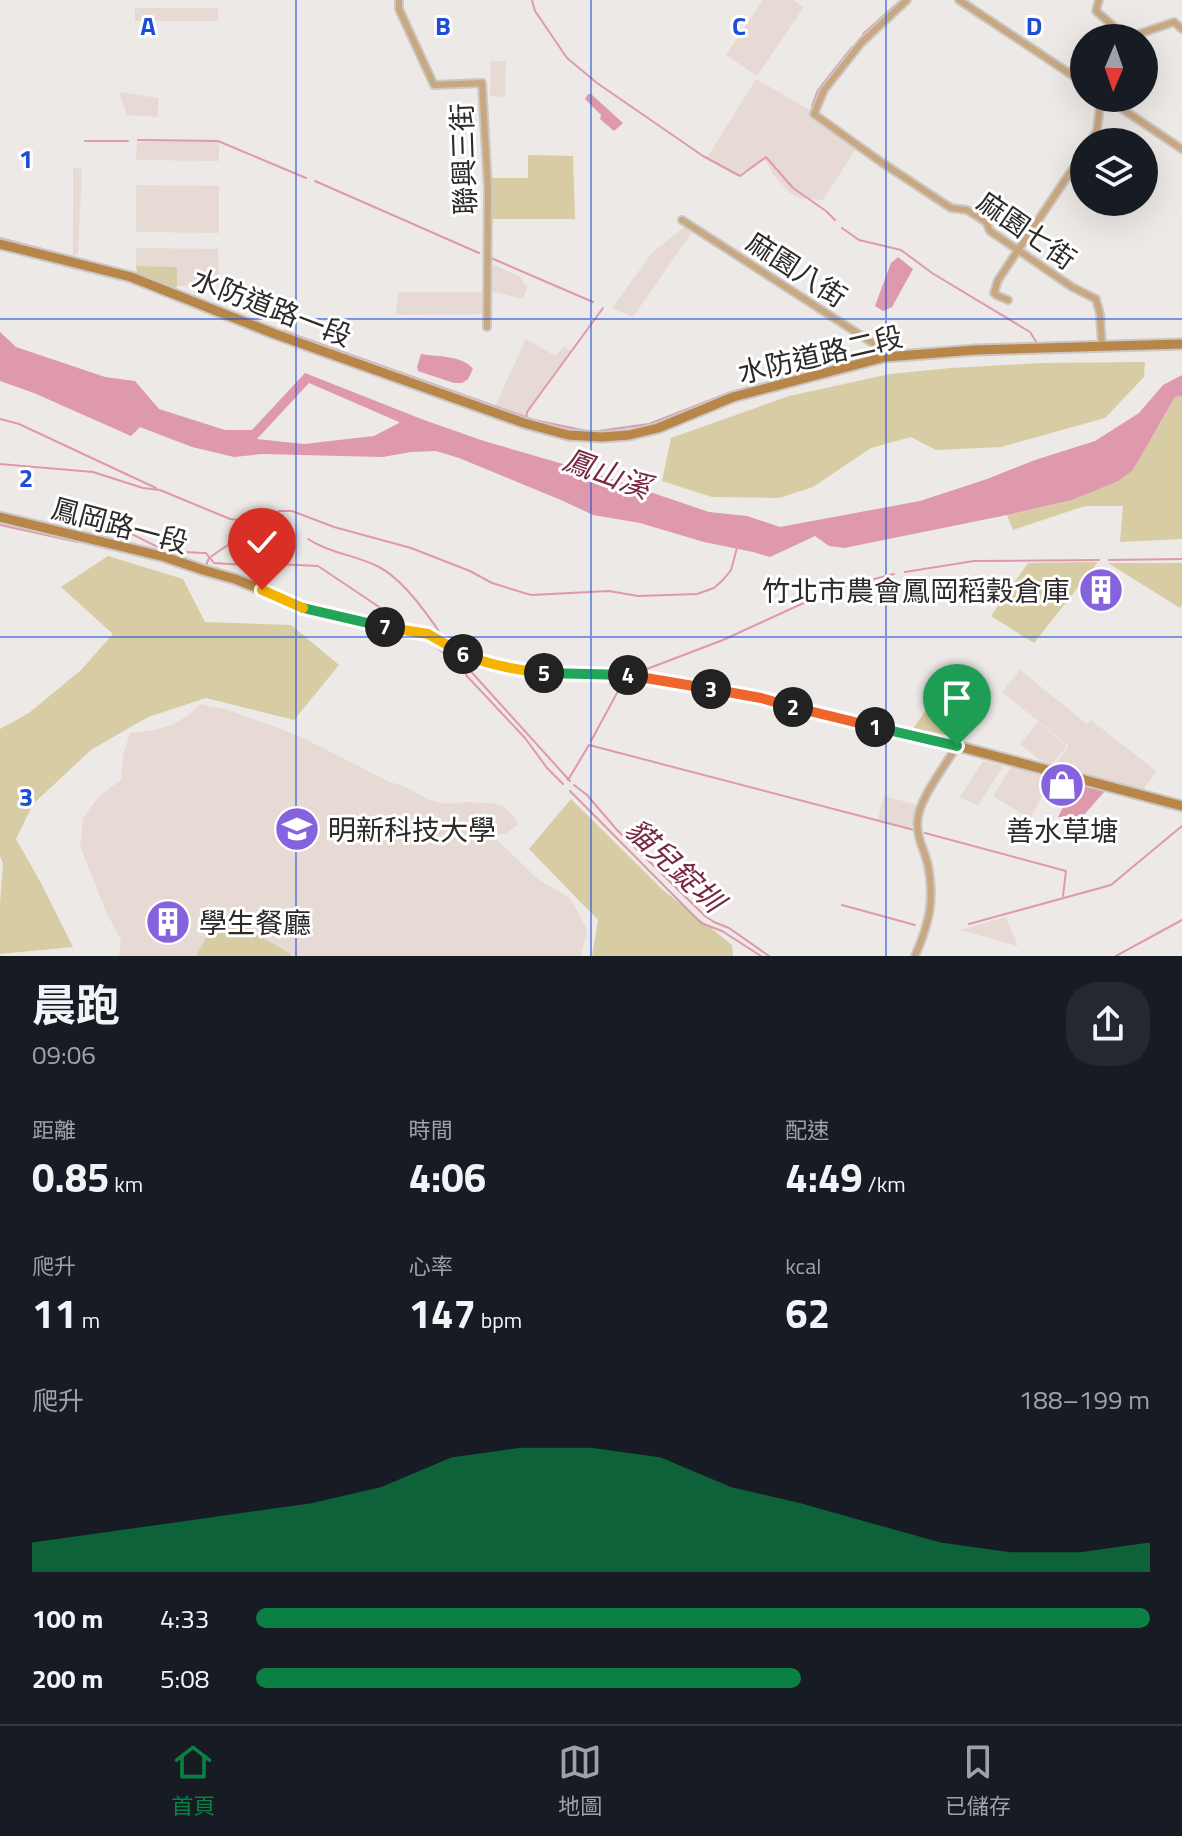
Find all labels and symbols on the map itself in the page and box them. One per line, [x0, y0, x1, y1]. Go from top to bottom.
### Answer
text: A [140, 6, 156, 45]
text: B [435, 6, 451, 45]
text: C [732, 6, 746, 45]
text: D [1026, 6, 1042, 45]
north arrow [1070, 24, 1158, 112]
street label: 聯興三街 [440, 102, 486, 216]
text: 1 [19, 139, 33, 178]
street label: 麻園七街 [969, 180, 1085, 280]
street label: 麻園八街 [738, 220, 856, 318]
street label: 水防道路一段 [186, 257, 358, 357]
street label: 水防道路二段 [733, 314, 907, 394]
water label: 鳳山溪 [557, 436, 661, 511]
text: 2 [19, 458, 33, 497]
street label: 鳳岡路一段 [47, 486, 193, 564]
pin [228, 508, 296, 590]
building icon: 竹北市農會鳳岡稻穀倉庫 [1077, 566, 1125, 614]
place label: 竹北市農會鳳岡稻穀倉庫 [762, 569, 1070, 612]
pin: 7 [365, 607, 405, 647]
pin: 6 [443, 634, 483, 674]
pin: 5 [524, 653, 564, 693]
pin: 4 [608, 655, 648, 695]
pin [923, 664, 991, 746]
pin: 3 [691, 669, 731, 709]
pin: 2 [773, 687, 813, 727]
pin: 1 [855, 707, 895, 747]
shop icon: 善水草塘 [1038, 761, 1086, 809]
text: 3 [19, 777, 33, 816]
school or university icon: 明新科技大學 [273, 805, 321, 853]
water label: 貓兒錠圳 [615, 807, 737, 925]
place label: 明新科技大學 [328, 808, 496, 851]
place label: 善水草塘 [1006, 809, 1118, 852]
building icon: 學生餐廳 [144, 898, 192, 946]
place label: 學生餐廳 [199, 901, 311, 944]

